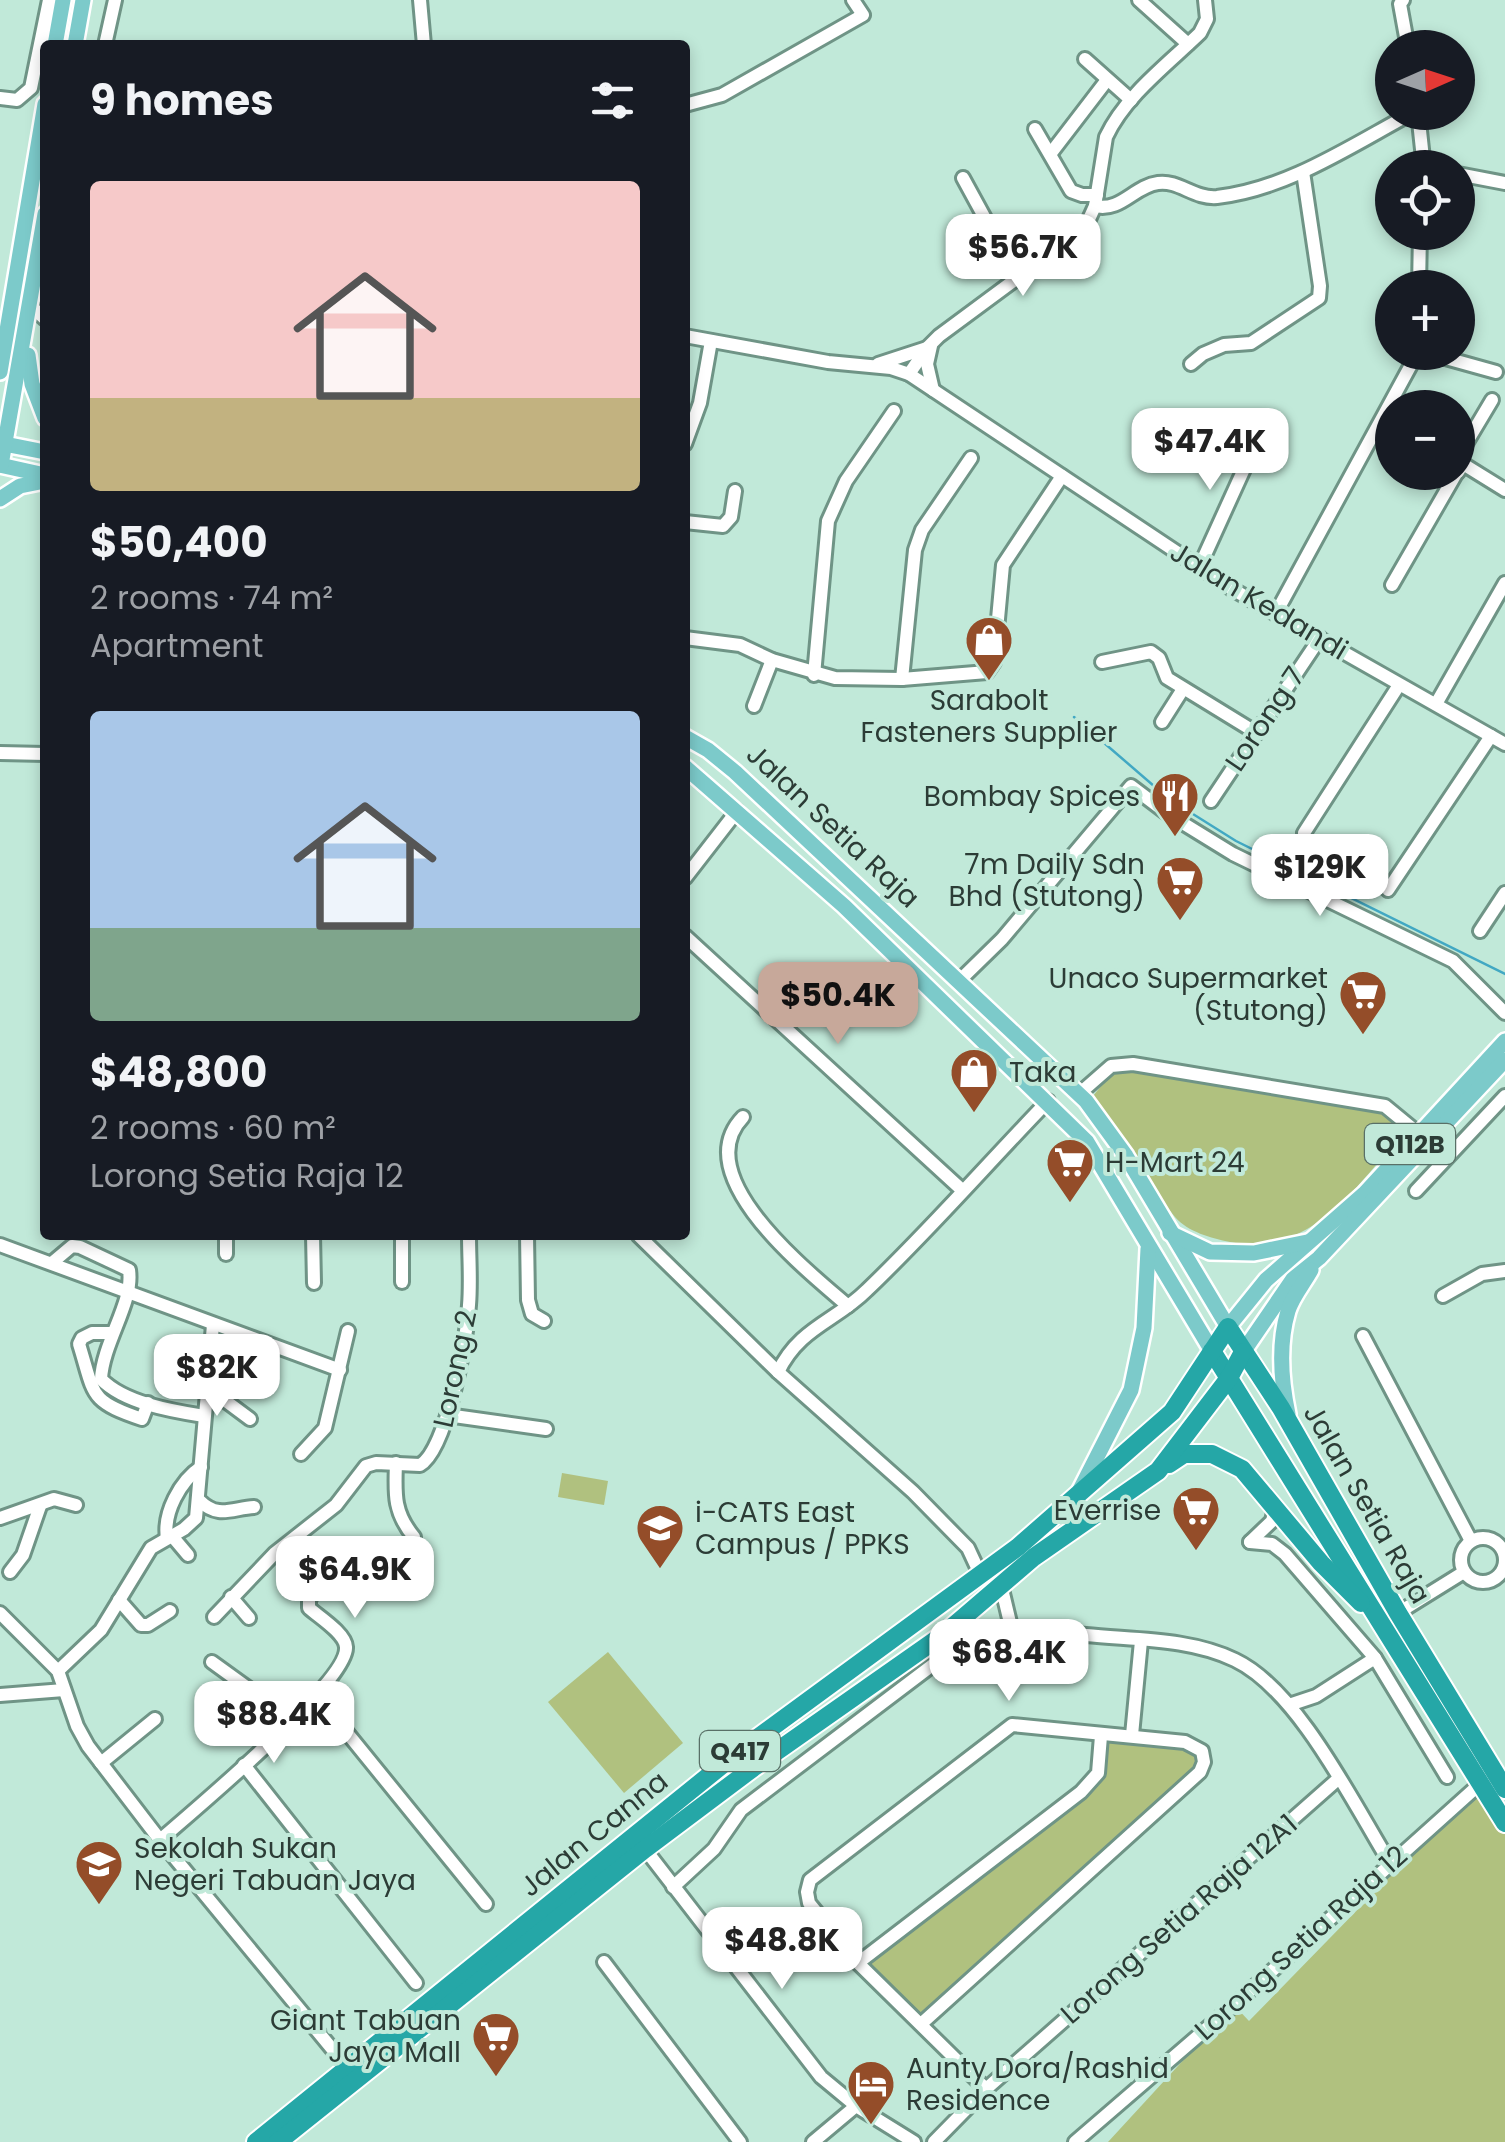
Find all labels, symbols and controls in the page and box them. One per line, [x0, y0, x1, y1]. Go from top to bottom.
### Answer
north arrow [1375, 30, 1475, 130]
map controls [1375, 30, 1475, 490]
text: 9 homes [90, 71, 274, 130]
icon: filters [585, 73, 640, 128]
button: locate [1375, 150, 1475, 250]
pin: $56.7K [942, 214, 1104, 299]
text: $56.7K [968, 224, 1078, 269]
icon: home [275, 246, 455, 426]
button: + [1375, 270, 1475, 370]
button: − [1375, 390, 1475, 490]
pin: $47.4K [1129, 408, 1291, 493]
text: $47.4K [1154, 418, 1266, 463]
text: $50,400 [90, 513, 268, 572]
street label: Jalan Kedandi [1163, 533, 1355, 669]
text: 2 rooms · 74 m² [90, 575, 333, 620]
shop icon: Sarabolt Fasteners Supplier [963, 614, 1015, 682]
text: Apartment [90, 623, 263, 668]
street label: Lorong 7 [1216, 659, 1314, 779]
place label: Sarabolt Fasteners Supplier [861, 681, 1117, 752]
street label: Jalan Setia Raja [738, 735, 928, 917]
restaurant icon: Bombay Spices [1149, 770, 1201, 838]
icon: home [275, 776, 455, 956]
place label: Bombay Spices [924, 777, 1140, 816]
pin: $129K [1250, 834, 1390, 919]
text: $129K [1273, 844, 1367, 889]
place label: 7m Daily Sdn Bhd (Stutong) [949, 845, 1145, 916]
supermarket icon: 7m Daily Sdn Bhd (Stutong) [1154, 854, 1206, 922]
place label: Unaco Supermarket (Stutong) [1049, 959, 1328, 1030]
pin: $50.4K [757, 962, 919, 1047]
supermarket icon: Unaco Supermarket (Stutong) [1337, 968, 1389, 1036]
text: $50.4K [780, 972, 896, 1017]
text: $48,800 [90, 1043, 267, 1102]
shop icon: Taka [948, 1046, 1000, 1114]
place label: Taka [1009, 1053, 1076, 1092]
text: 2 rooms · 60 m² [90, 1105, 336, 1150]
road number: Q112B [1365, 1124, 1455, 1164]
supermarket icon: H-Mart 24 [1044, 1136, 1096, 1204]
place label: H-Mart 24 [1105, 1143, 1245, 1182]
text: Lorong Setia Raja 12 [90, 1153, 404, 1198]
street label: Lorong 2 [424, 1307, 486, 1431]
pin: $82K [158, 1334, 276, 1419]
text: $82K [176, 1344, 258, 1389]
street label: Jalan Setia Raja [1294, 1397, 1440, 1611]
supermarket icon: Everrise [1170, 1484, 1222, 1552]
place label: Everrise [1054, 1491, 1161, 1530]
place label: i-CATS East Campus / PPKS [695, 1493, 910, 1564]
school or university icon: i-CATS East Campus / PPKS [634, 1502, 686, 1570]
pin: $64.9K [274, 1536, 436, 1621]
text: $64.9K [298, 1546, 412, 1591]
pin: $68.4K [928, 1619, 1090, 1704]
text: $68.4K [951, 1629, 1067, 1674]
pin: $88.4K [193, 1681, 355, 1766]
text: $88.4K [216, 1691, 332, 1736]
road number: Q417 [700, 1731, 780, 1771]
street label: Jalan Canna [512, 1762, 676, 1906]
street label: Lorong Setia Raja 12A1 [1054, 1807, 1304, 2031]
place label: Sekolah Sukan Negeri Tabuan Jaya [134, 1829, 416, 1900]
school or university icon: Sekolah Sukan Negeri Tabuan Jaya [73, 1838, 125, 1906]
street label: Lorong Setia Raja 12 [1188, 1839, 1414, 2047]
pin: $48.8K [701, 1907, 863, 1992]
text: $48.8K [724, 1917, 840, 1962]
place label: Giant Tabuan Jaya Mall [270, 2001, 461, 2072]
supermarket icon: Giant Tabuan Jaya Mall [470, 2010, 522, 2078]
place label: Aunty Dora/Rashid Residence [906, 2049, 1169, 2120]
hotel icon: Aunty Dora/Rashid Residence [845, 2058, 897, 2126]

